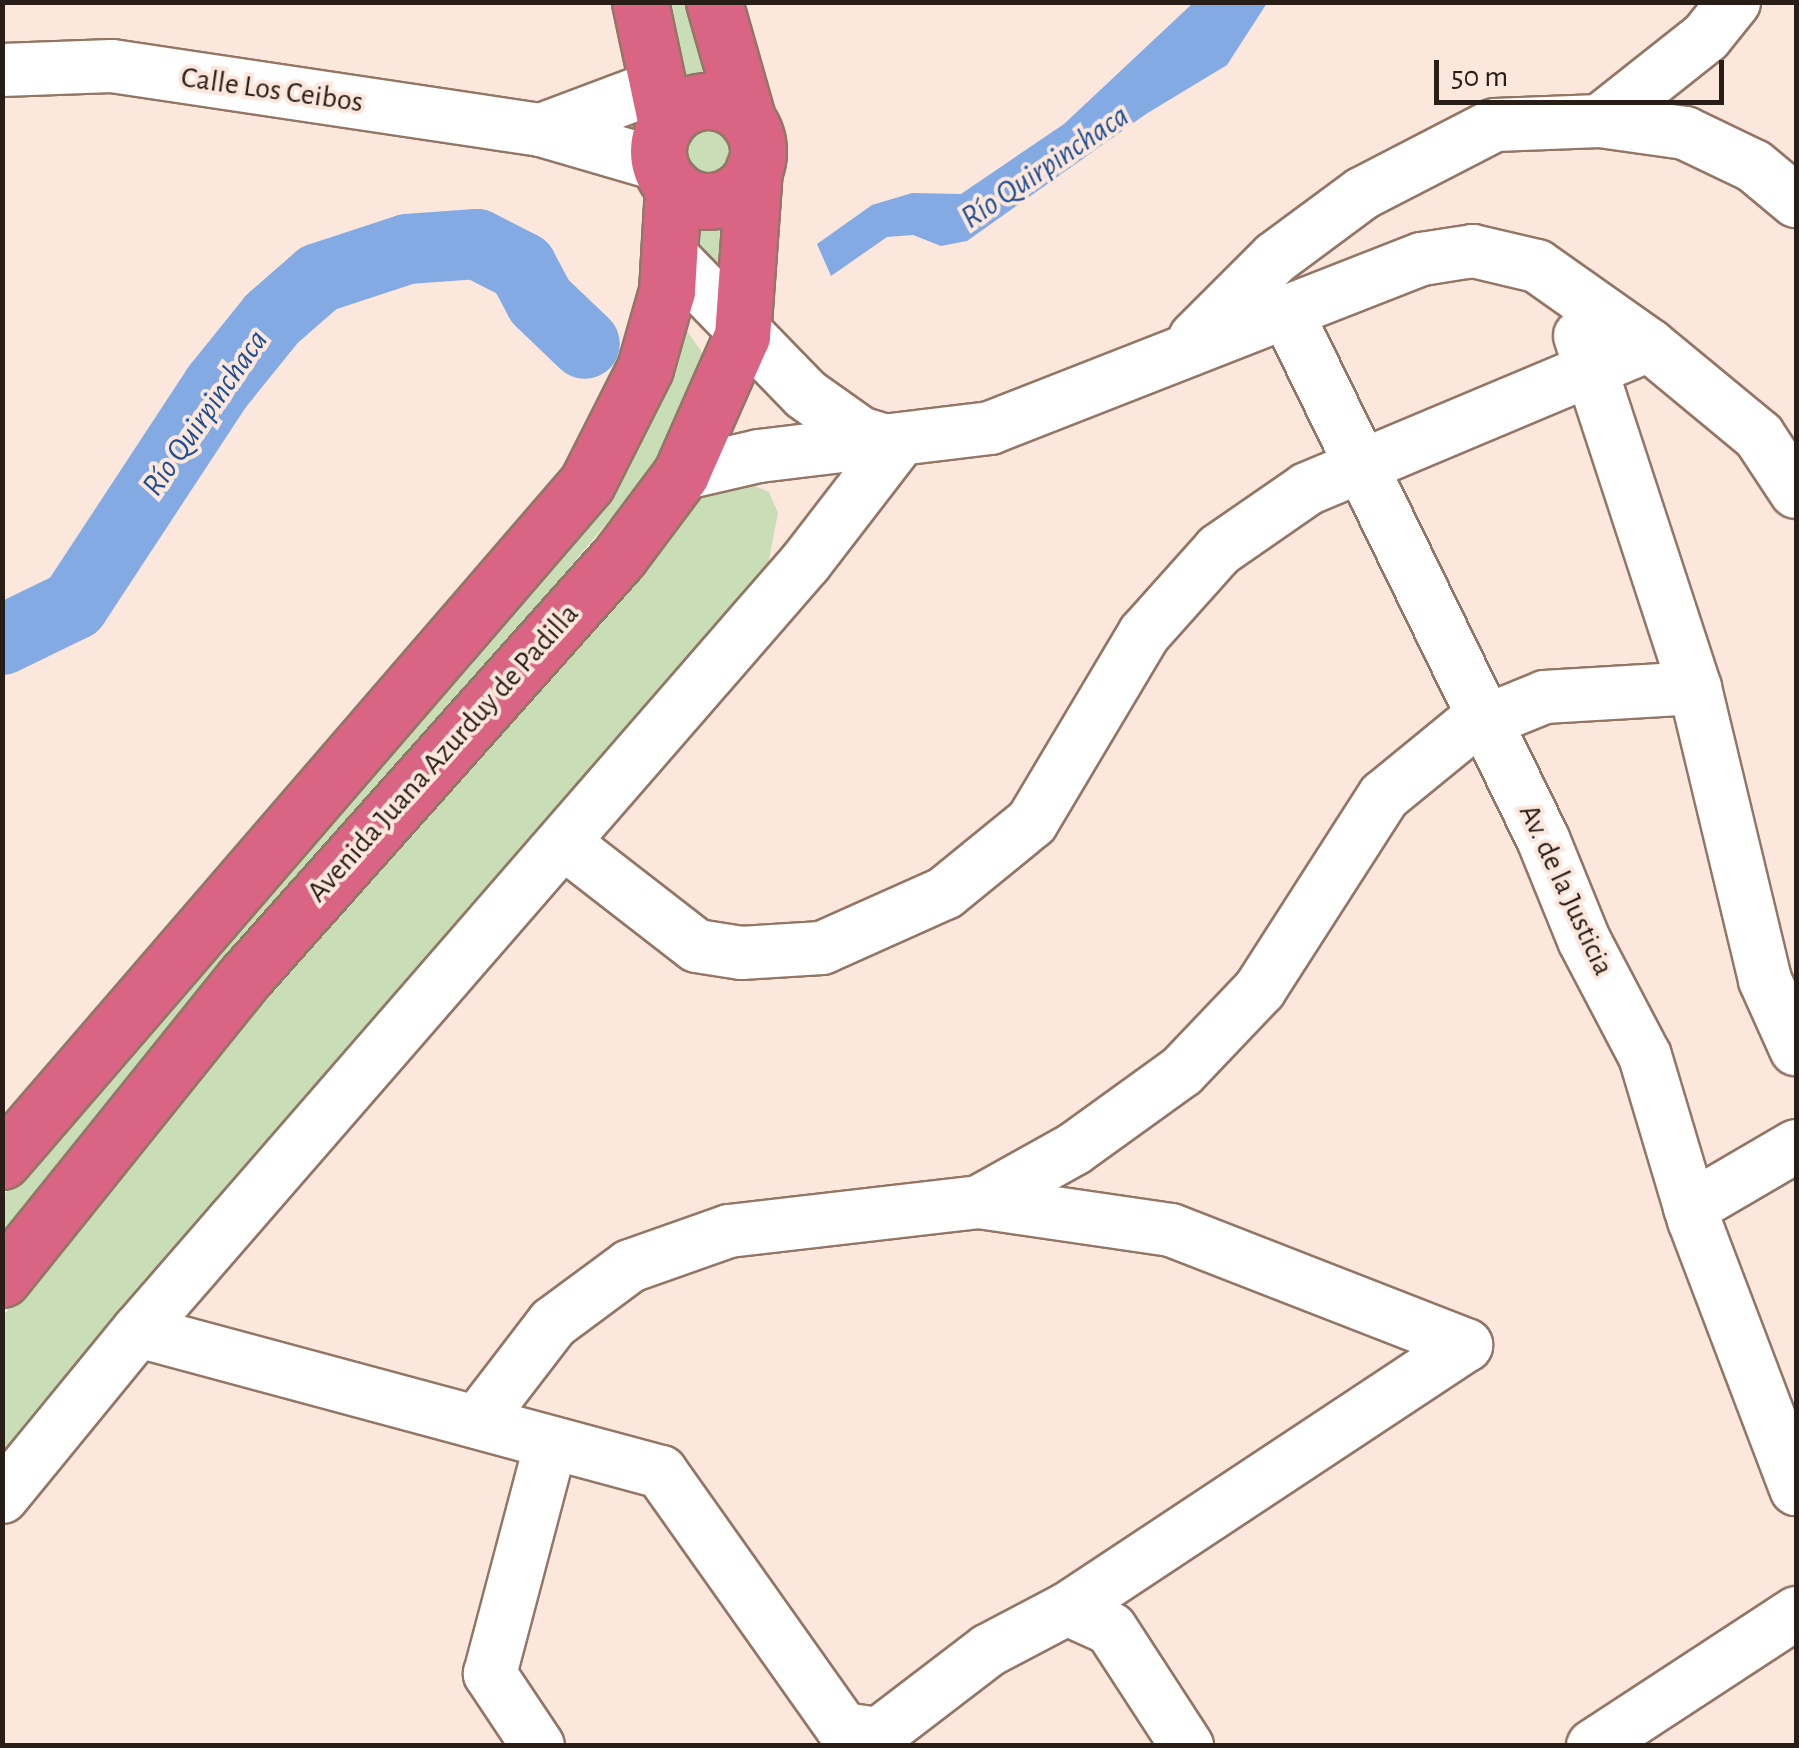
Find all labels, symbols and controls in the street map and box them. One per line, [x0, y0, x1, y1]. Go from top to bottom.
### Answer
scale bar [1439, 40, 1729, 102]
street label: Calle Los Ceibos [179, 59, 365, 121]
text: 50 m [1451, 62, 1508, 92]
water label: Río Quirpinchaca [954, 97, 1136, 237]
water label: Río Quirpinchaca [134, 322, 276, 504]
street label: Avenida Juana Azurduy de Padilla [299, 596, 587, 910]
street label: Av. de la Justicia [1511, 799, 1621, 981]

